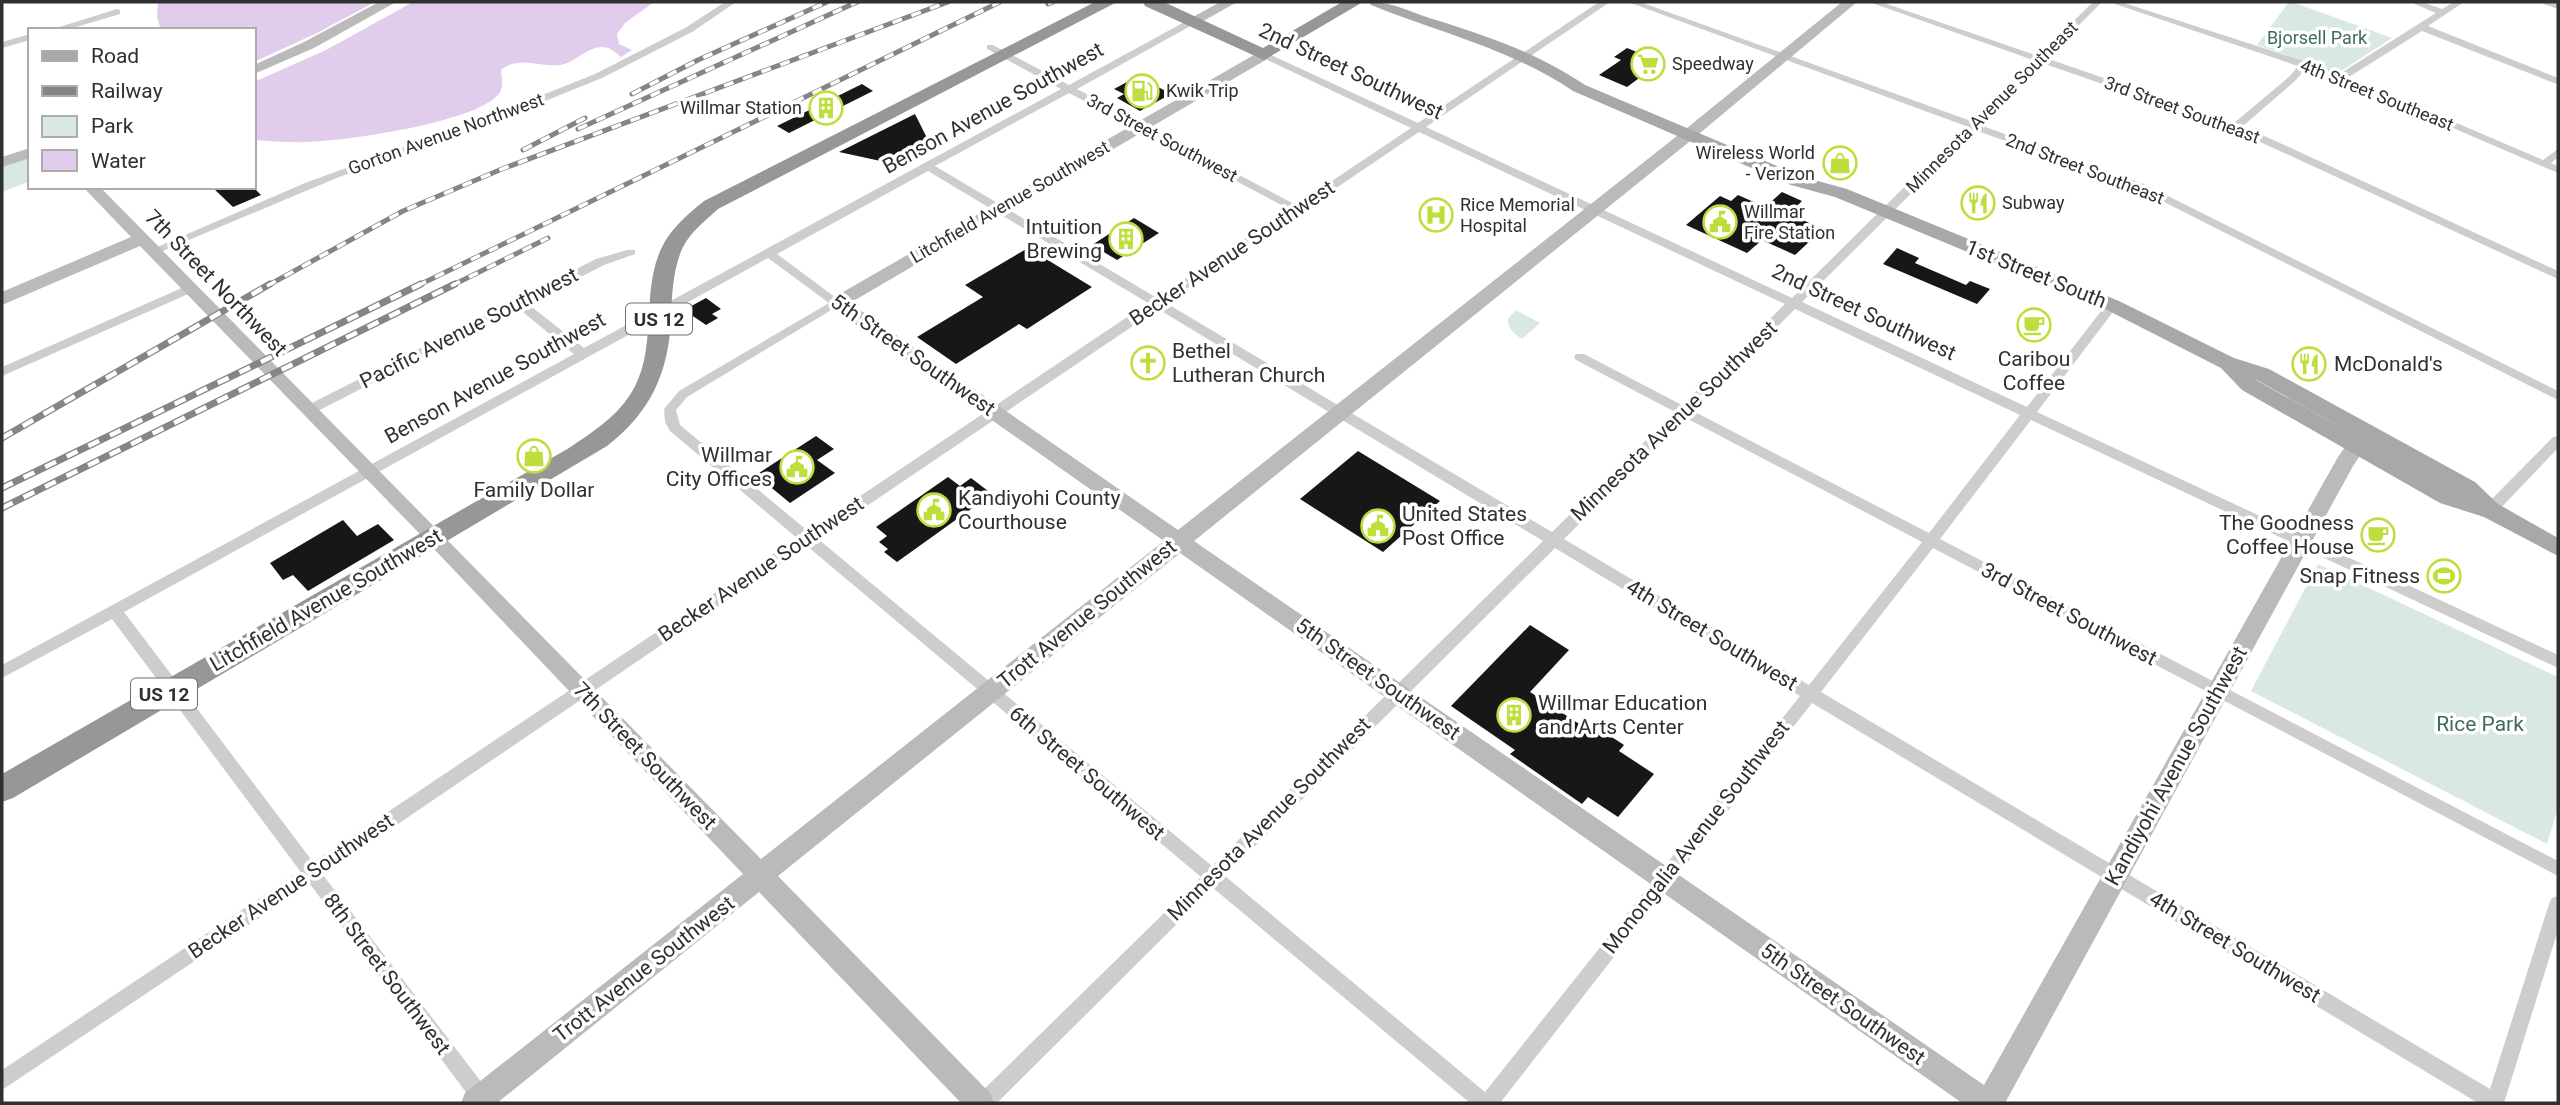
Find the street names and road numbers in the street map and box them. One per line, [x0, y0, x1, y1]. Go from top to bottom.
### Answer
street label: Minnesota Avenue Southeast [1902, 17, 2082, 197]
street label: 2nd Street Southwest [1255, 18, 1447, 124]
street label: Benson Avenue Southwest [879, 37, 1108, 179]
street label: 4th Street Southeast [2297, 54, 2457, 135]
street label: 3rd Street Southeast [2102, 72, 2263, 147]
street label: Gorton Avenue Northwest [345, 88, 547, 179]
street label: 3rd Street Southwest [1083, 89, 1241, 186]
street label: 2nd Street Southeast [2003, 129, 2167, 208]
street label: Litchfield Avenue Southwest [907, 136, 1113, 267]
street label: Becker Avenue Southwest [1125, 175, 1339, 331]
street label: 7th Street Northwest [140, 205, 292, 361]
street label: 1st Street South [1962, 235, 2110, 313]
street label: 2nd Street Southwest [1768, 259, 1960, 365]
street label: Pacific Avenue Southwest [356, 262, 582, 394]
street label: 5th Street Southwest [826, 289, 1000, 421]
road number: US 12 [626, 304, 692, 334]
street label: Benson Avenue Southwest [381, 307, 610, 449]
street label: Minnesota Avenue Southwest [1566, 316, 1782, 526]
street label: Becker Avenue Southwest [654, 491, 868, 647]
street label: Litchfield Avenue Southwest [206, 524, 446, 676]
street label: Trott Avenue Southwest [993, 535, 1181, 693]
street label: 3rd Street Southwest [1977, 558, 2161, 671]
street label: 4th Street Southwest [1622, 574, 1802, 696]
street label: 5th Street Southwest [1291, 613, 1465, 745]
street label: Kandiyohi Avenue Southwest [2100, 642, 2252, 890]
street label: 7th Street Southwest [569, 677, 721, 835]
road number: US 12 [131, 678, 197, 709]
street label: 6th Street Southwest [1005, 701, 1170, 845]
street label: Minnesota Avenue Southwest [1163, 712, 1376, 925]
street label: Monongalia Avenue Southwest [1598, 716, 1794, 958]
street label: Becker Avenue Southwest [184, 808, 398, 964]
street label: 4th Street Southwest [2145, 886, 2325, 1008]
street label: 8th Street Southwest [319, 889, 455, 1059]
street label: Trott Avenue Southwest [549, 891, 739, 1047]
street label: 5th Street Southwest [1756, 938, 1930, 1070]

